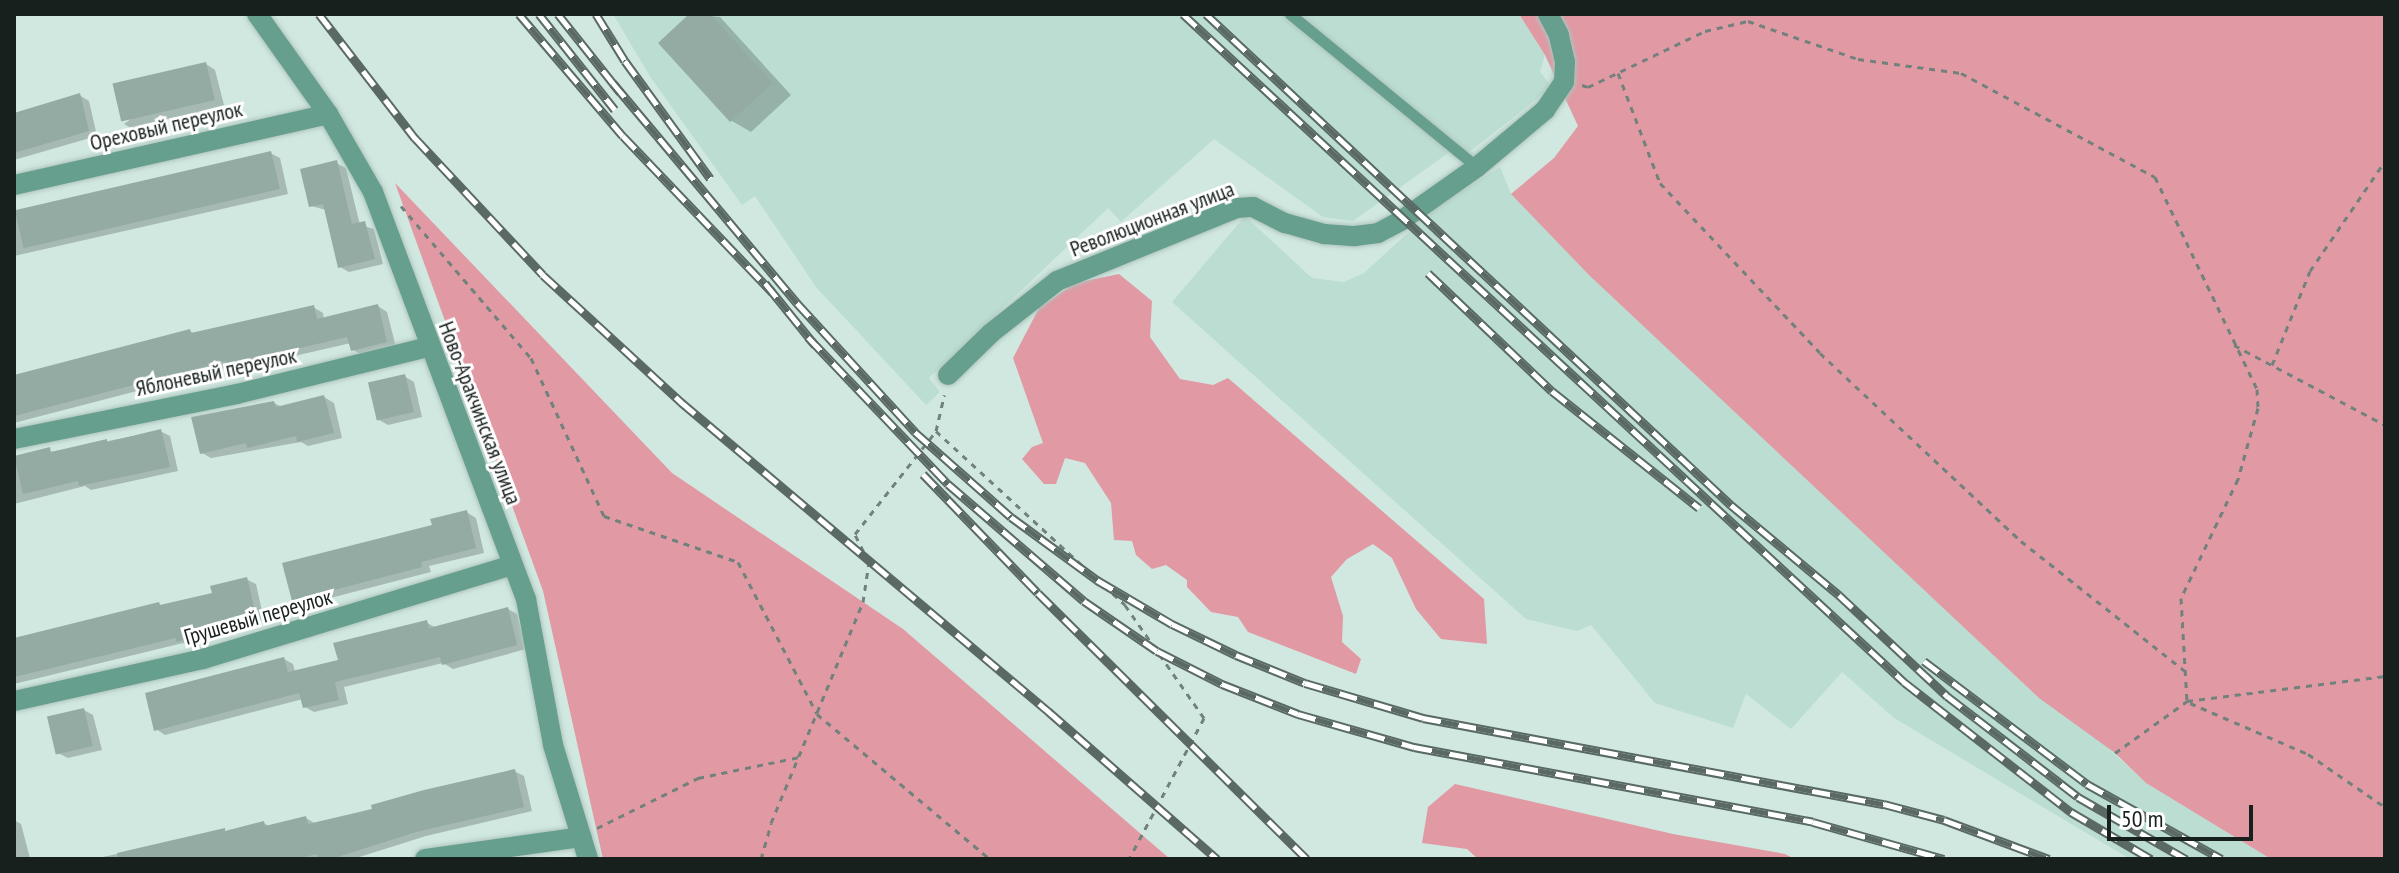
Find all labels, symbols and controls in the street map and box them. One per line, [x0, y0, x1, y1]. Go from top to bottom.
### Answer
street label: Ореховый переулок [87, 96, 245, 156]
street label: Революционная улица [1066, 176, 1238, 262]
street label: Ново-Аракчинская улица [433, 318, 527, 508]
street label: Яблоневый переулок [133, 342, 299, 402]
street label: Грушевый переулок [181, 583, 335, 651]
scale bar [2111, 789, 2257, 839]
text: 50 m [2121, 803, 2163, 834]

